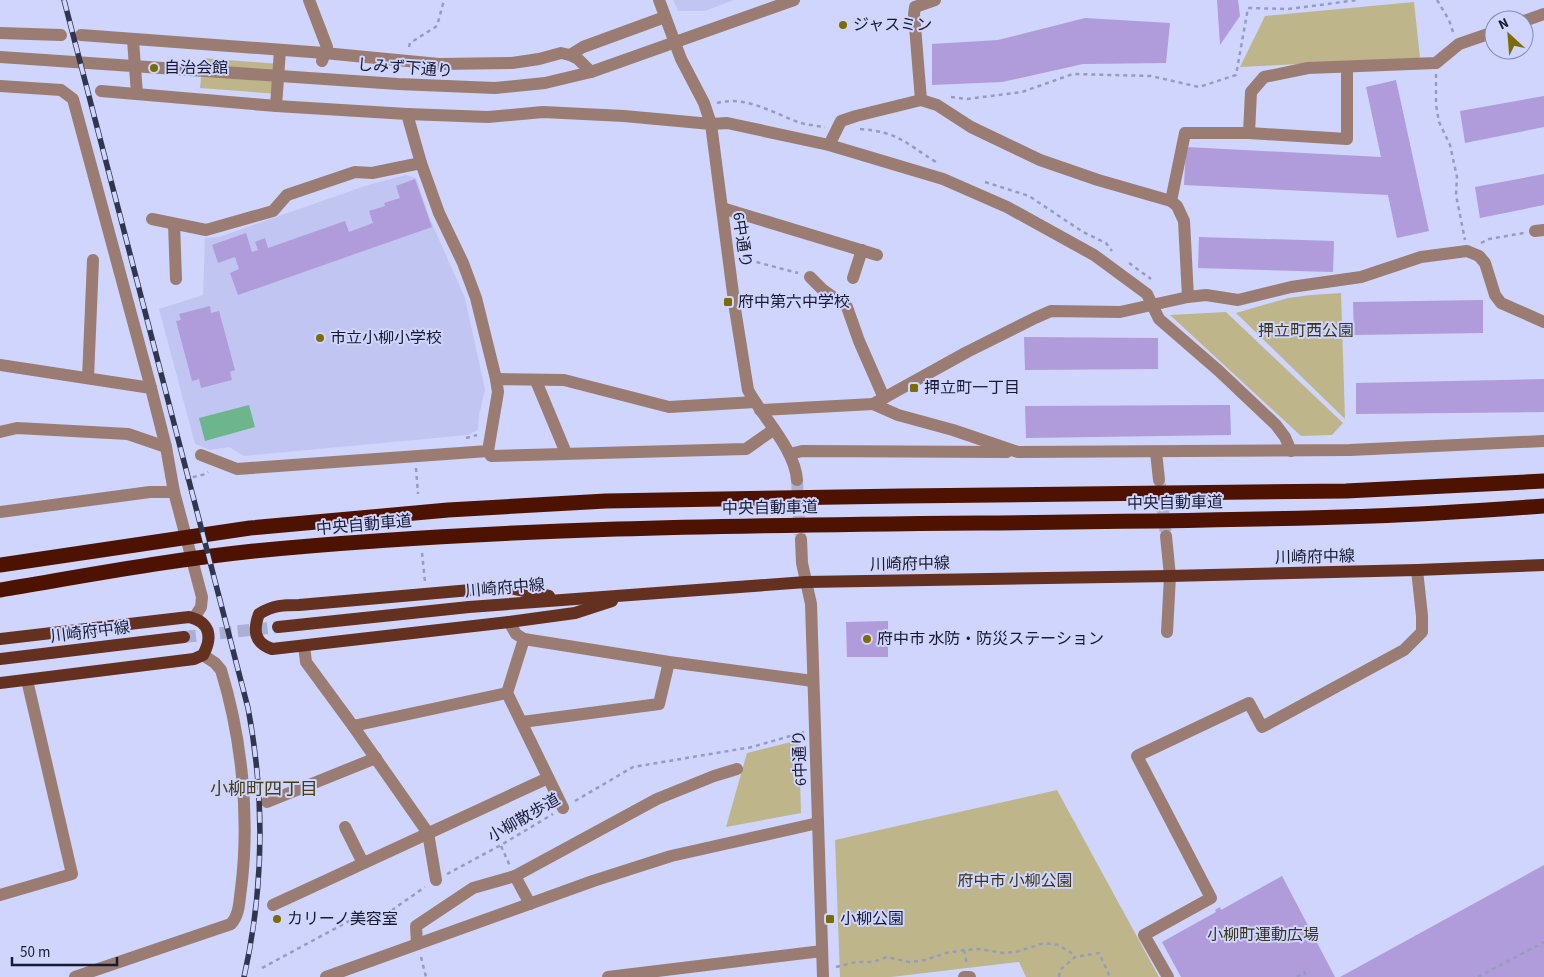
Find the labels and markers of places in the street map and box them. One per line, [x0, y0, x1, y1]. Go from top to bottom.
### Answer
place label: ジャスミン [853, 14, 932, 36]
marker: ジャスミン [837, 19, 849, 31]
place label: 自治会館 [164, 57, 228, 79]
marker: 自治会館 [148, 62, 160, 74]
place label: 府中第六中学校 [738, 291, 850, 313]
marker: 府中第六中学校 [722, 296, 734, 308]
place label: 市立小柳小学校 [330, 327, 442, 349]
marker: 市立小柳小学校 [314, 332, 326, 344]
place label: 押立町一丁目 [924, 377, 1020, 399]
marker: 押立町一丁目 [908, 382, 920, 394]
place label: 府中市 水防・防災ステーション [877, 628, 1104, 650]
marker: 府中市 水防・防災ステーション [861, 633, 873, 645]
place label: カリーノ美容室 [287, 908, 398, 930]
place label: 小柳公園 [840, 908, 904, 930]
marker: カリーノ美容室 [271, 913, 283, 925]
marker: 小柳公園 [824, 913, 836, 925]

